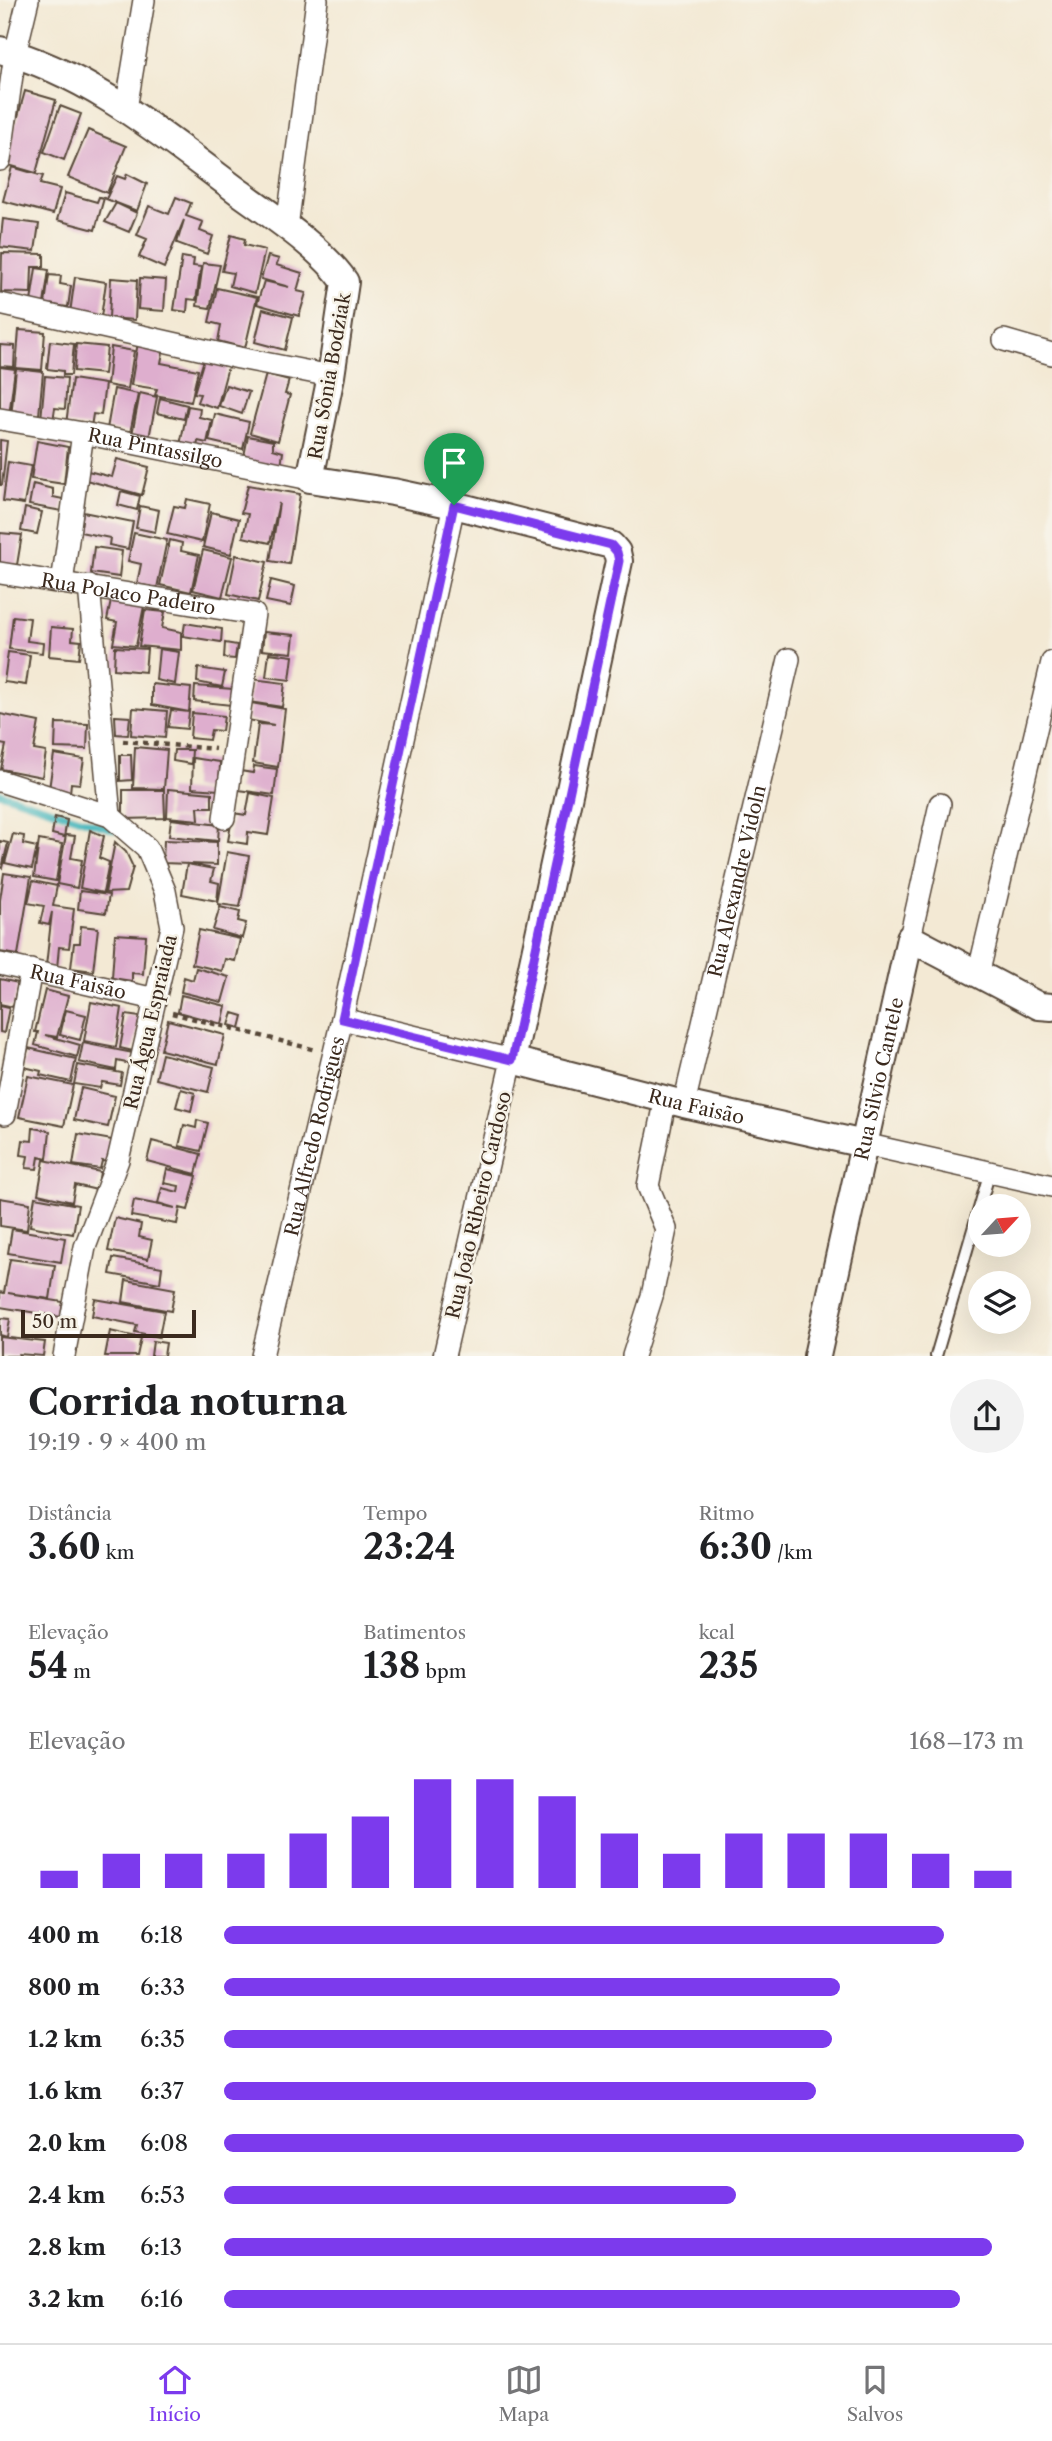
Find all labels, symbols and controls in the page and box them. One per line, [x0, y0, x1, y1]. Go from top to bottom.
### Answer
street label: Rua Sônia Bodziak [303, 290, 356, 461]
street label: Rua Pintassilgo [86, 423, 225, 473]
pin [424, 433, 484, 505]
icon: arrive [435, 444, 473, 482]
street label: Rua Polaco Padeiro [39, 569, 217, 620]
street label: Rua Alexandre Vidoln [703, 783, 771, 980]
street label: Rua Água Espraiada [119, 932, 182, 1112]
street label: Rua Faisão [28, 960, 128, 1004]
street label: Rua Silvio Cantele [850, 995, 908, 1162]
street label: Rua Alfredo Rodrigues [280, 1034, 349, 1238]
street label: Rua Faisão [646, 1084, 746, 1129]
street label: Rua João Ribeiro Cardoso [441, 1089, 516, 1321]
north arrow [968, 1194, 1031, 1256]
map controls [968, 1194, 1031, 1334]
button: layers [968, 1271, 1031, 1334]
scale bar [21, 1307, 196, 1339]
text: 50 m [32, 1310, 77, 1333]
text: Corrida noturna [28, 1378, 347, 1425]
button: share [950, 1379, 1024, 1453]
text: 19:19 · 9 × 400 m [28, 1428, 206, 1456]
text: Distância [28, 1502, 112, 1525]
text: Tempo [363, 1502, 427, 1525]
text: Ritmo [699, 1502, 754, 1525]
text: 3.60 [28, 1525, 101, 1568]
text: 23:24 [363, 1525, 456, 1568]
text: 6:30 [699, 1525, 772, 1568]
text: km [101, 1541, 134, 1564]
text: /km [772, 1541, 813, 1564]
text: Elevação [28, 1621, 109, 1644]
text: Batimentos [363, 1621, 466, 1644]
text: kcal [699, 1621, 735, 1644]
text: 54 [28, 1644, 68, 1687]
text: 138 [363, 1644, 420, 1687]
text: 235 [699, 1644, 758, 1687]
text: m [68, 1660, 91, 1683]
text: bpm [420, 1660, 466, 1683]
text: Elevação [28, 1727, 126, 1755]
text: 168–173 m [909, 1727, 1024, 1755]
text: 400 m [28, 1921, 100, 1949]
text: 6:18 [140, 1921, 183, 1949]
text: 800 m [28, 1973, 100, 2001]
text: 6:33 [140, 1973, 185, 2001]
text: 1.2 km [28, 2025, 102, 2053]
text: 6:35 [140, 2025, 185, 2053]
text: 1.6 km [28, 2077, 102, 2105]
text: 6:37 [140, 2077, 184, 2105]
text: 2.0 km [28, 2129, 106, 2157]
text: 6:08 [140, 2129, 188, 2157]
text: 2.4 km [28, 2181, 105, 2209]
text: 6:53 [140, 2181, 185, 2209]
text: 2.8 km [28, 2233, 106, 2261]
text: 6:13 [140, 2233, 182, 2261]
text: 3.2 km [28, 2285, 105, 2313]
text: 6:16 [140, 2285, 183, 2313]
tab: Início [149, 2361, 201, 2426]
tab: Mapa [499, 2361, 549, 2426]
tab: Salvos [847, 2361, 903, 2426]

